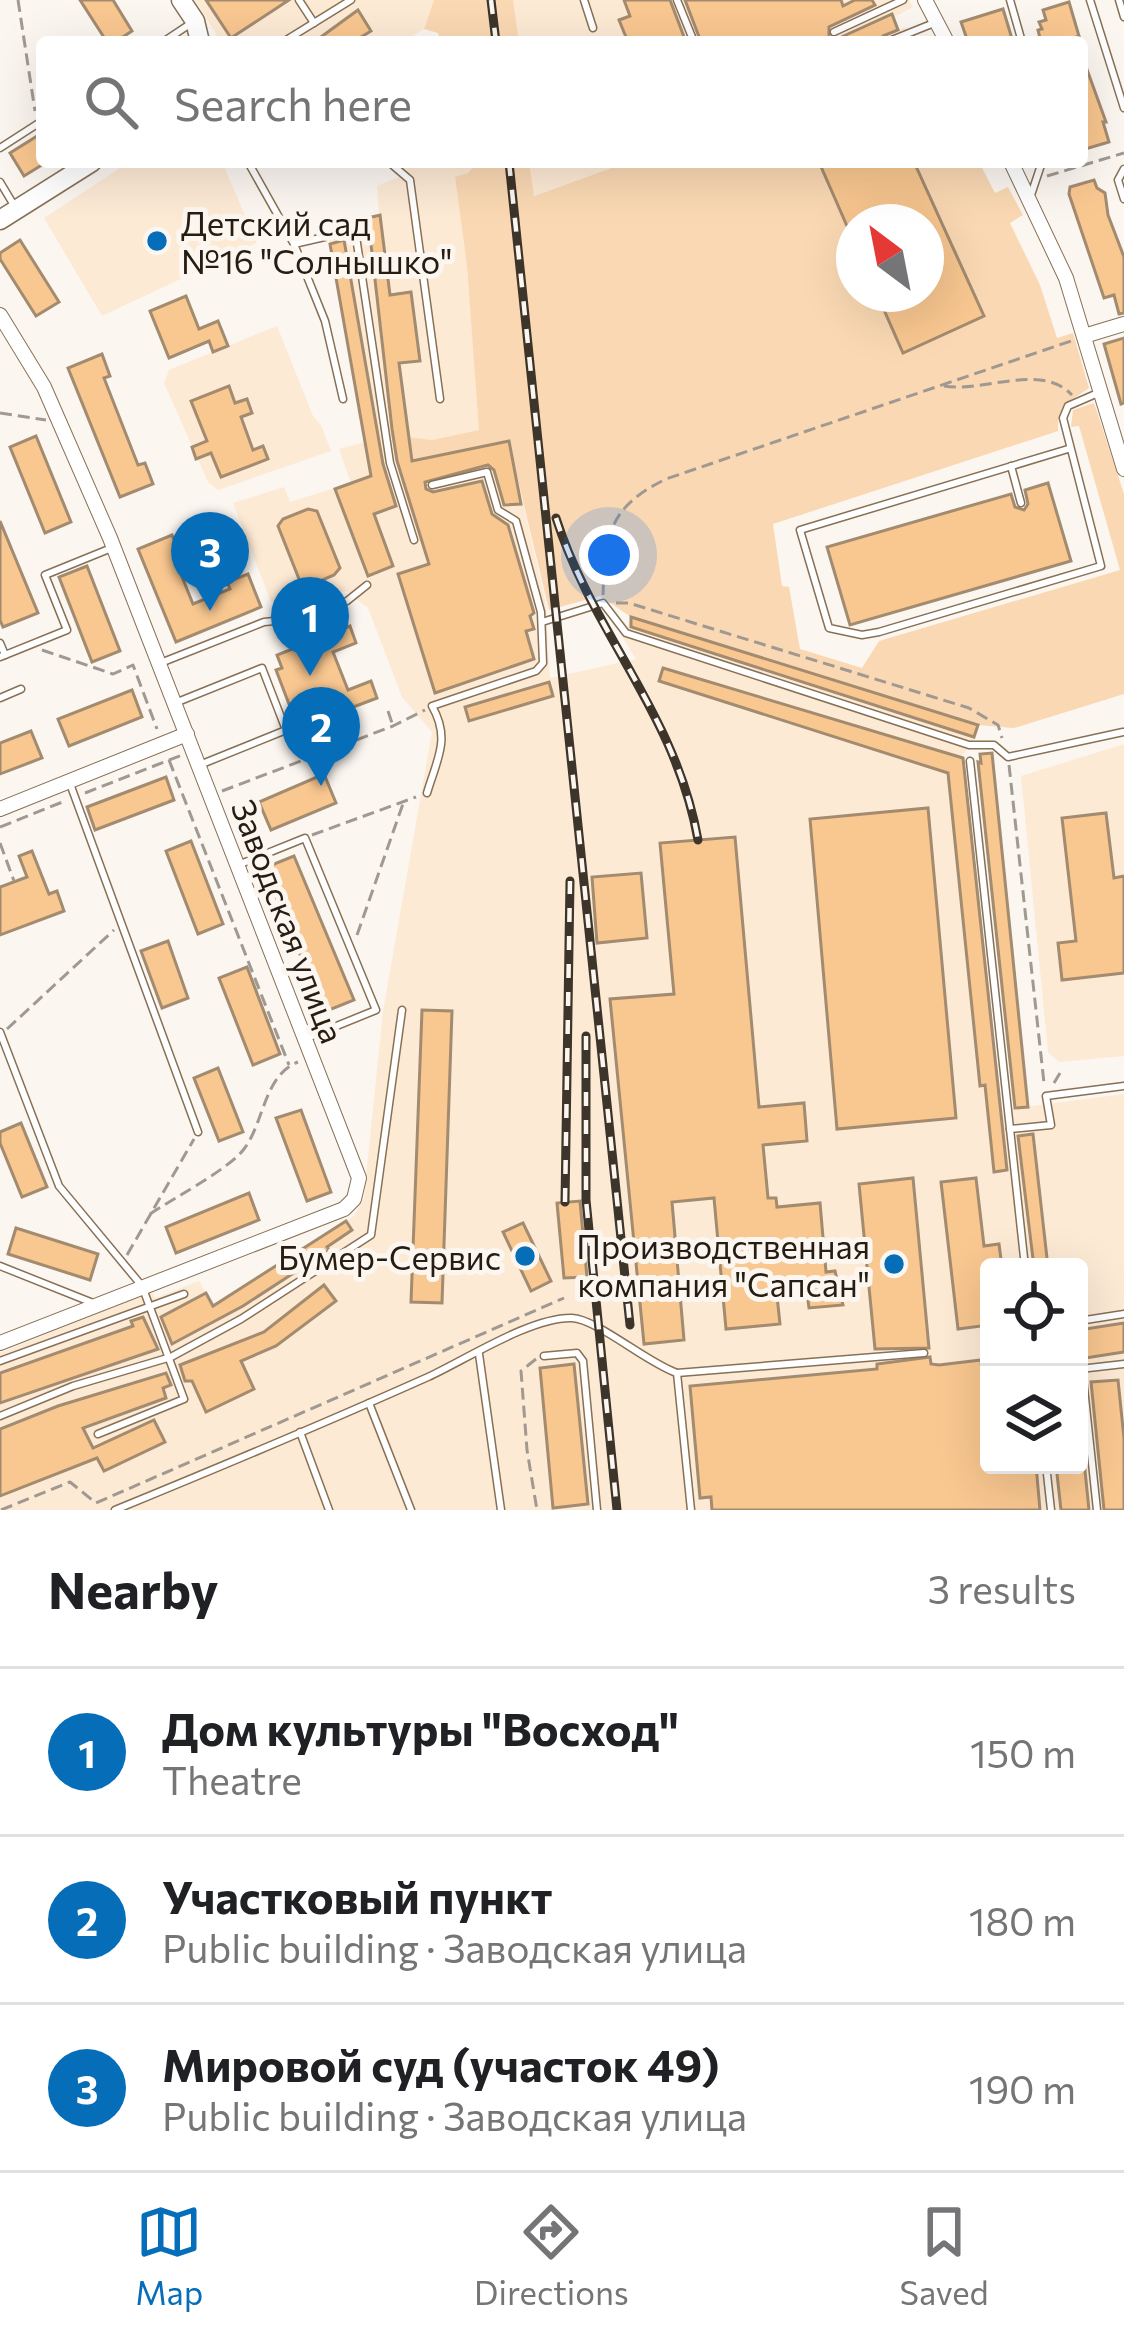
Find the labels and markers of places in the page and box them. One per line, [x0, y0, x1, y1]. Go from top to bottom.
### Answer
place label: Детский сад №16 "Солнышко" [181, 202, 453, 281]
marker: Детский сад №16 "Солнышко" [144, 228, 170, 254]
pin: 3 [171, 512, 249, 611]
pin: 1 [271, 577, 349, 676]
pin: 2 [282, 687, 360, 786]
place label: Производственная компания "Сапсан" [576, 1225, 870, 1304]
place label: Бумер-Сервис [278, 1236, 501, 1277]
marker: Бумер-Сервис [512, 1243, 538, 1269]
marker: Производственная компания "Сапсан" [881, 1251, 907, 1277]

